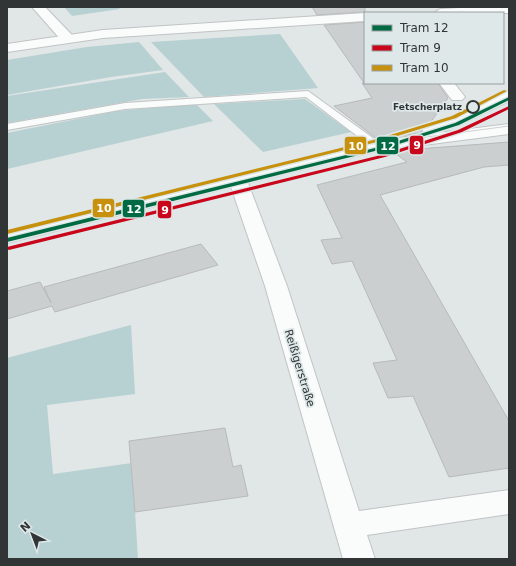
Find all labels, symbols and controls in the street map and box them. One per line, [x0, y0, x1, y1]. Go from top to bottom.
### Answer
legend [364, 12, 504, 84]
text: Tram 12 [399, 21, 449, 35]
text: Tram 9 [399, 41, 441, 55]
text: Tram 10 [399, 61, 449, 75]
marker: Fetscherplatz [466, 100, 480, 114]
place label: Fetscherplatz [393, 102, 462, 112]
line badge: 9 [409, 135, 424, 155]
line badge: 10 [344, 136, 367, 155]
line badge: 12 [376, 136, 399, 155]
text: 9 [413, 139, 421, 152]
text: 10 [348, 140, 364, 153]
text: 12 [380, 140, 396, 153]
line badge: 10 [92, 198, 115, 218]
line badge: 12 [122, 199, 145, 218]
line badge: 9 [157, 200, 172, 219]
text: 10 [96, 202, 112, 215]
text: 12 [126, 203, 142, 216]
text: 9 [161, 204, 169, 217]
street label: Reißigerstraße [282, 328, 318, 409]
north arrow [12, 514, 52, 554]
text: N [18, 519, 33, 535]

